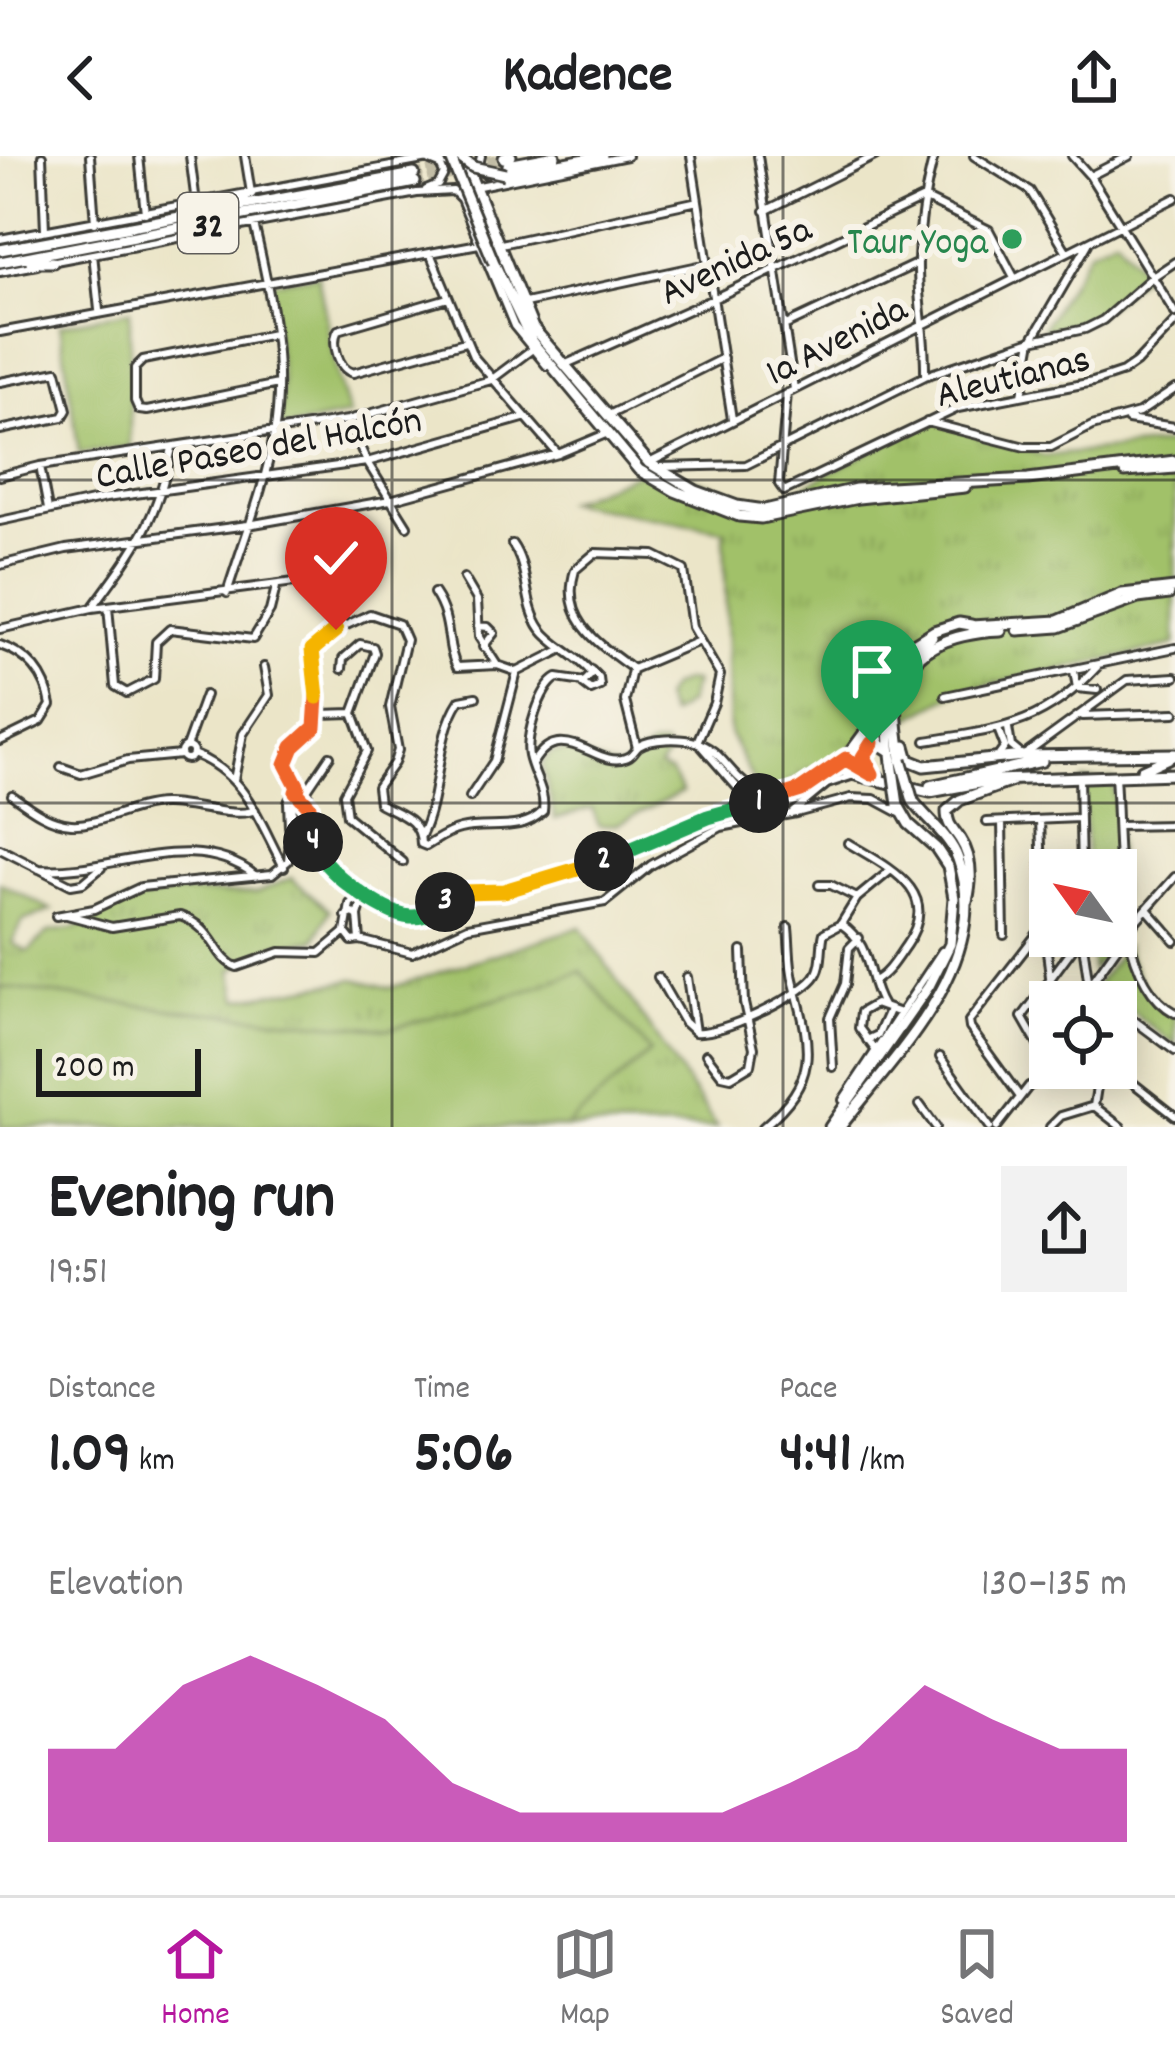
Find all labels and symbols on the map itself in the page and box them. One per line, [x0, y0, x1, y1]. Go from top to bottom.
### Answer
road number: 32 [178, 193, 238, 253]
street label: Avenida 5a [652, 204, 822, 323]
place label: Taur Yoga [847, 218, 989, 273]
marker: Taur Yoga [999, 226, 1025, 252]
street label: 1a Avenida [758, 284, 919, 403]
street label: Aleutianas [931, 335, 1096, 426]
street label: Calle Paseo del Halcón [92, 396, 427, 507]
pin [285, 507, 387, 630]
pin [821, 620, 923, 743]
pin: 1 [729, 773, 789, 833]
pin: 4 [283, 812, 343, 872]
pin: 2 [574, 831, 634, 891]
north arrow [1029, 849, 1137, 957]
pin: 3 [415, 872, 475, 932]
scale bar [36, 1043, 201, 1096]

